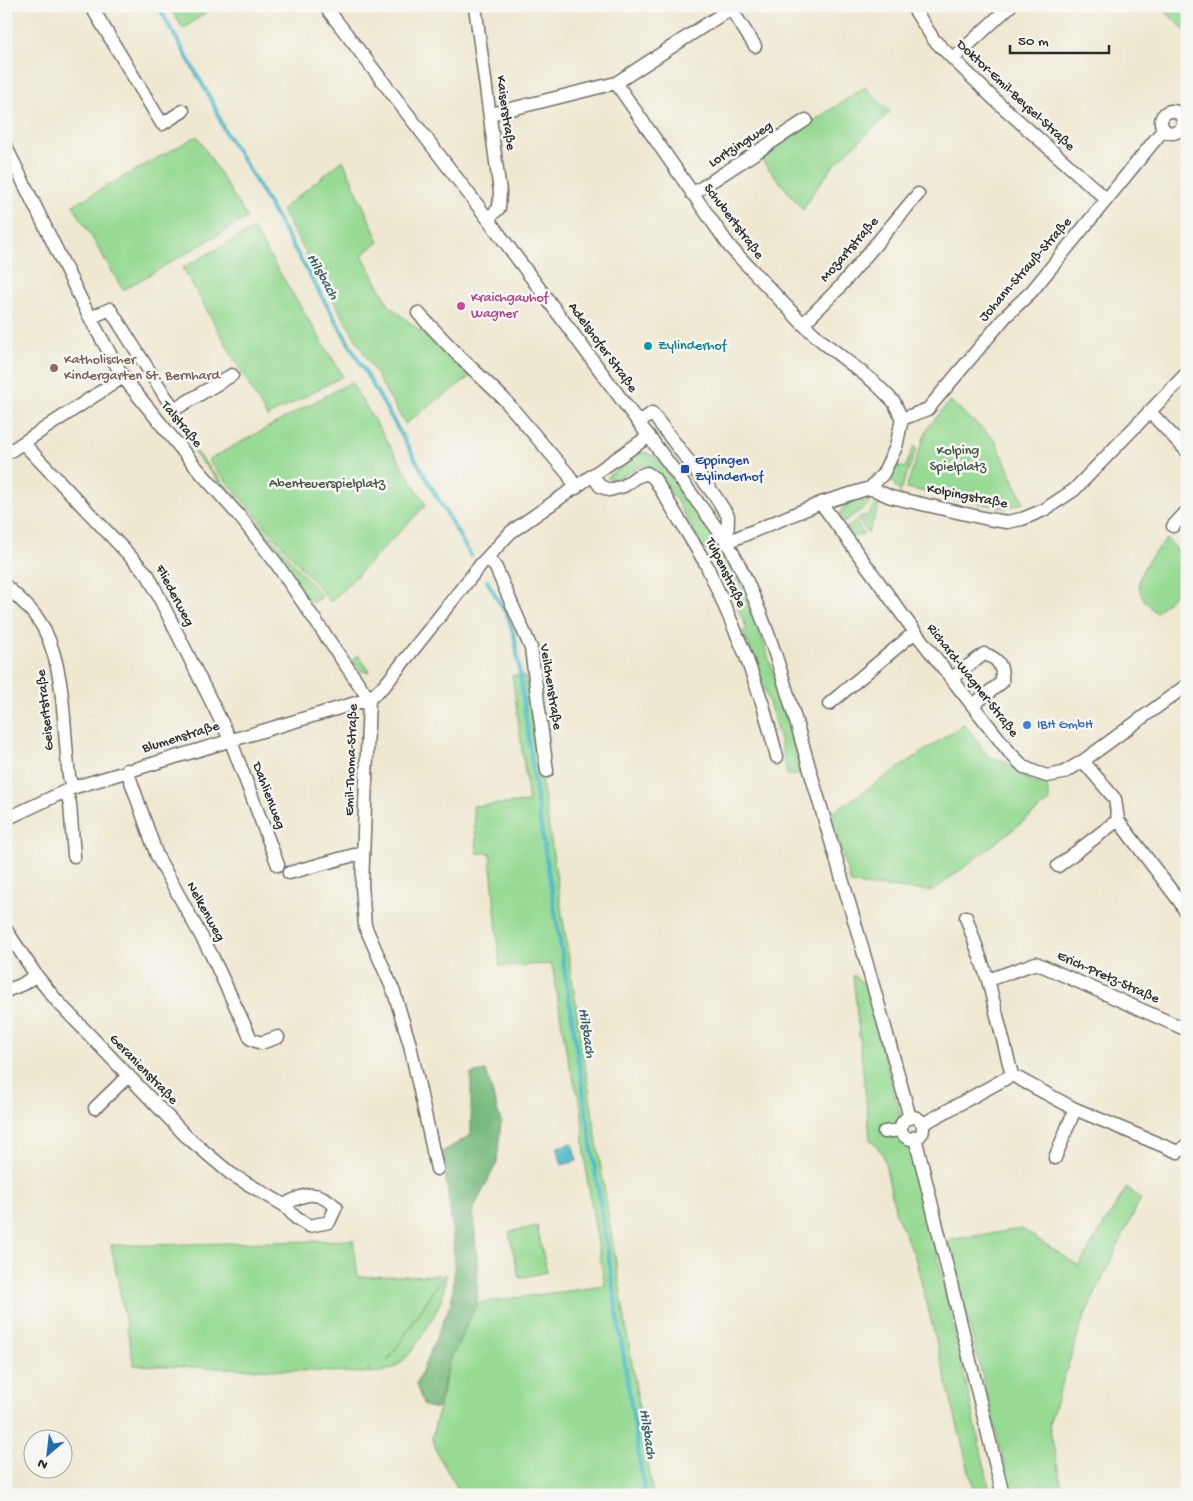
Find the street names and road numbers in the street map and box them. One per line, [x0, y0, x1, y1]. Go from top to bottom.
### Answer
street label: Doktor-Emil-Beysel-Straße [951, 36, 1078, 156]
street label: Kaiserstraße [491, 75, 519, 152]
street label: Lortzingweg [706, 118, 776, 172]
street label: Schubertstraße [699, 181, 767, 264]
street label: Mozartstraße [817, 213, 883, 286]
street label: Johann-Strauß-Straße [976, 214, 1076, 326]
street label: Adelshofer Straße [564, 300, 641, 397]
street label: Talstraße [156, 397, 206, 452]
street label: Kolpingstraße [925, 481, 1010, 513]
street label: Tulpenstraße [700, 535, 749, 611]
street label: Fliederweg [150, 562, 197, 630]
street label: Richard-Wagner-Straße [922, 621, 1022, 742]
street label: Veilchenstraße [535, 642, 565, 732]
street label: Geisertstraße [33, 668, 59, 751]
street label: Emil-Thoma-Straße [342, 703, 362, 816]
street label: Blumenstraße [139, 718, 222, 758]
street label: Dahlienweg [247, 759, 289, 832]
street label: Nelkenweg [182, 879, 228, 945]
street label: Erich-Pretz-Straße [1054, 948, 1163, 1009]
street label: Geranienstraße [105, 1031, 181, 1109]

